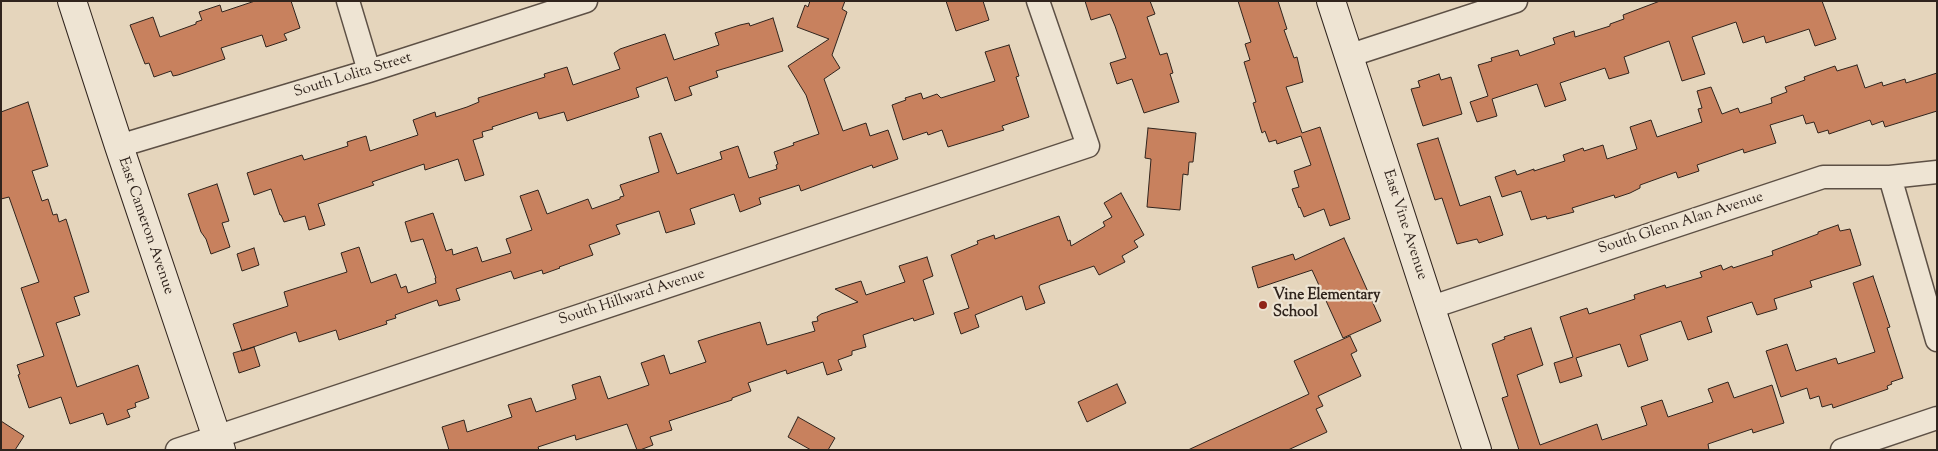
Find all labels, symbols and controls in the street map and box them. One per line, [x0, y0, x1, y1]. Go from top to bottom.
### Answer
street label: South Lolita Street [292, 49, 414, 103]
street label: East Cameron Avenue [113, 155, 177, 297]
street label: East Vine Avenue [1378, 168, 1430, 282]
street label: South Glenn Alan Avenue [1596, 189, 1766, 259]
street label: South Hillward Avenue [557, 266, 707, 330]
place label: Vine Elementary School [1273, 287, 1380, 322]
marker: Vine Elementary School [1257, 299, 1269, 311]

